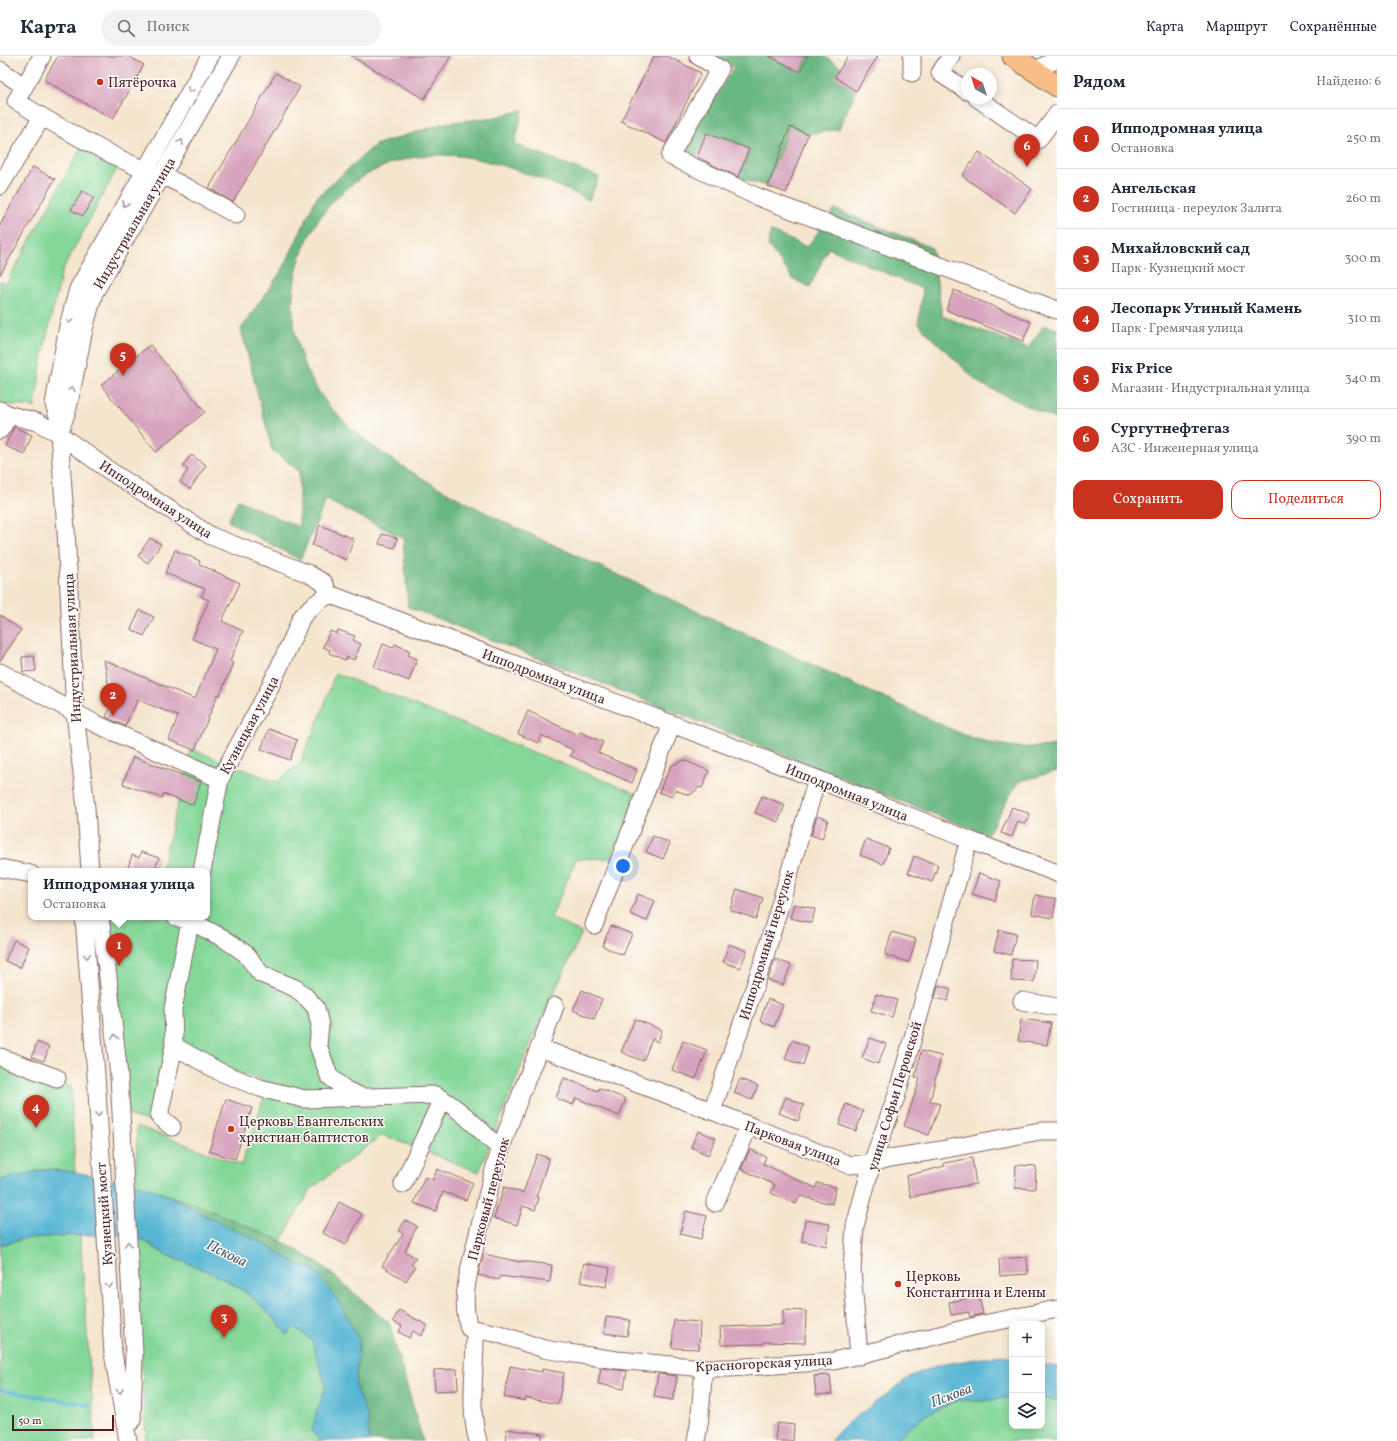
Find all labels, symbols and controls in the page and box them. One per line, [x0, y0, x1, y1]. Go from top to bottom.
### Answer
search box [101, 10, 381, 46]
text: Карта [20, 15, 77, 41]
icon: search [115, 17, 137, 39]
text: Поиск [147, 17, 190, 38]
text: Карта [1146, 18, 1184, 37]
text: Маршрут [1206, 18, 1268, 37]
text: Сохранённые [1290, 18, 1377, 37]
north arrow [961, 68, 997, 104]
text: Рядом [1073, 71, 1126, 94]
text: Найдено: 6 [1316, 73, 1381, 91]
place label: Пятёрочка [108, 74, 177, 93]
marker: Пятёрочка [95, 77, 105, 87]
one-way arrow [188, 86, 195, 93]
text: Ипподромная улица [1111, 119, 1263, 140]
text: 1 [1083, 130, 1089, 148]
text: 250 m [1346, 130, 1381, 148]
pin: 6 [1014, 134, 1040, 167]
one-way arrow [177, 139, 184, 146]
text: Остановка [1111, 140, 1174, 158]
street label: Индустриальная улица [90, 154, 181, 293]
text: Ангельская [1111, 179, 1196, 200]
text: 2 [1083, 190, 1089, 208]
text: 260 m [1346, 190, 1381, 208]
one-way arrow [122, 200, 130, 207]
text: Гостиница · переулок Залита [1111, 200, 1282, 218]
text: Михайловский сад [1111, 239, 1250, 260]
text: 3 [1083, 250, 1089, 268]
text: 300 m [1345, 250, 1381, 268]
text: Парк · Кузнецкий мост [1111, 260, 1245, 278]
text: Лесопарк Утиный Камень [1111, 299, 1302, 320]
text: 4 [1082, 310, 1090, 328]
text: 310 m [1347, 310, 1381, 328]
one-way arrow [66, 318, 74, 324]
text: Парк · Гремячая улица [1111, 320, 1244, 338]
pin: 5 [110, 343, 136, 376]
text: Fix Price [1111, 359, 1173, 380]
text: 5 [1083, 370, 1089, 388]
text: 340 m [1345, 370, 1381, 388]
text: Магазин · Индустриальная улица [1111, 380, 1310, 398]
one-way arrow [67, 385, 76, 392]
text: Сургутнефтегаз [1111, 419, 1230, 440]
text: 6 [1082, 430, 1090, 448]
text: 390 m [1346, 430, 1381, 448]
text: АЗС · Инженерная улица [1111, 440, 1259, 458]
street label: Ипподромная улица [95, 457, 215, 544]
button: Сохранить [1073, 480, 1223, 519]
button: Поделиться [1231, 480, 1381, 519]
street label: Индустриальная улица [60, 573, 87, 723]
street label: Ипподромная улица [479, 645, 608, 710]
street label: Кузнецкая улица [216, 673, 284, 778]
pin: 2 [100, 683, 126, 716]
street label: Ипподромная улица [782, 760, 911, 827]
your location [613, 856, 633, 876]
popup [28, 868, 210, 920]
street label: Ипподромный переулок [736, 868, 799, 1023]
text: Ипподромная улица [43, 875, 195, 896]
text: Остановка [43, 896, 106, 914]
pin: 1 [106, 933, 132, 966]
one-way arrow [82, 953, 91, 959]
street label: улица Софьи Перовской [864, 1019, 927, 1174]
one-way arrow [110, 1034, 119, 1040]
pin: 4 [23, 1095, 49, 1128]
one-way arrow [94, 1111, 102, 1117]
place label: Церковь Евангельских христиан баптистов [239, 1113, 384, 1148]
street label: Парковая улица [741, 1117, 844, 1172]
marker: Церковь Евангельских христиан баптистов [226, 1124, 236, 1134]
street label: Парковый переулок [464, 1135, 515, 1263]
street label: Кузнецкий мост [92, 1162, 119, 1266]
water label: Пскова [202, 1235, 250, 1273]
one-way arrow [124, 1241, 133, 1247]
place label: Церковь Константина и Елены [906, 1268, 1046, 1303]
marker: Церковь Константина и Елены [893, 1279, 903, 1289]
one-way arrow [104, 1283, 113, 1289]
pin: 3 [211, 1305, 237, 1338]
map controls [1009, 1321, 1045, 1429]
button: + [1009, 1321, 1045, 1357]
street label: Красногорская улица [695, 1351, 833, 1378]
button: − [1009, 1357, 1045, 1393]
water label: Пскова [928, 1379, 975, 1414]
one-way arrow [115, 1388, 123, 1394]
button: layers [1009, 1393, 1045, 1429]
scale bar [12, 1413, 114, 1432]
text: 50 m [18, 1414, 42, 1429]

